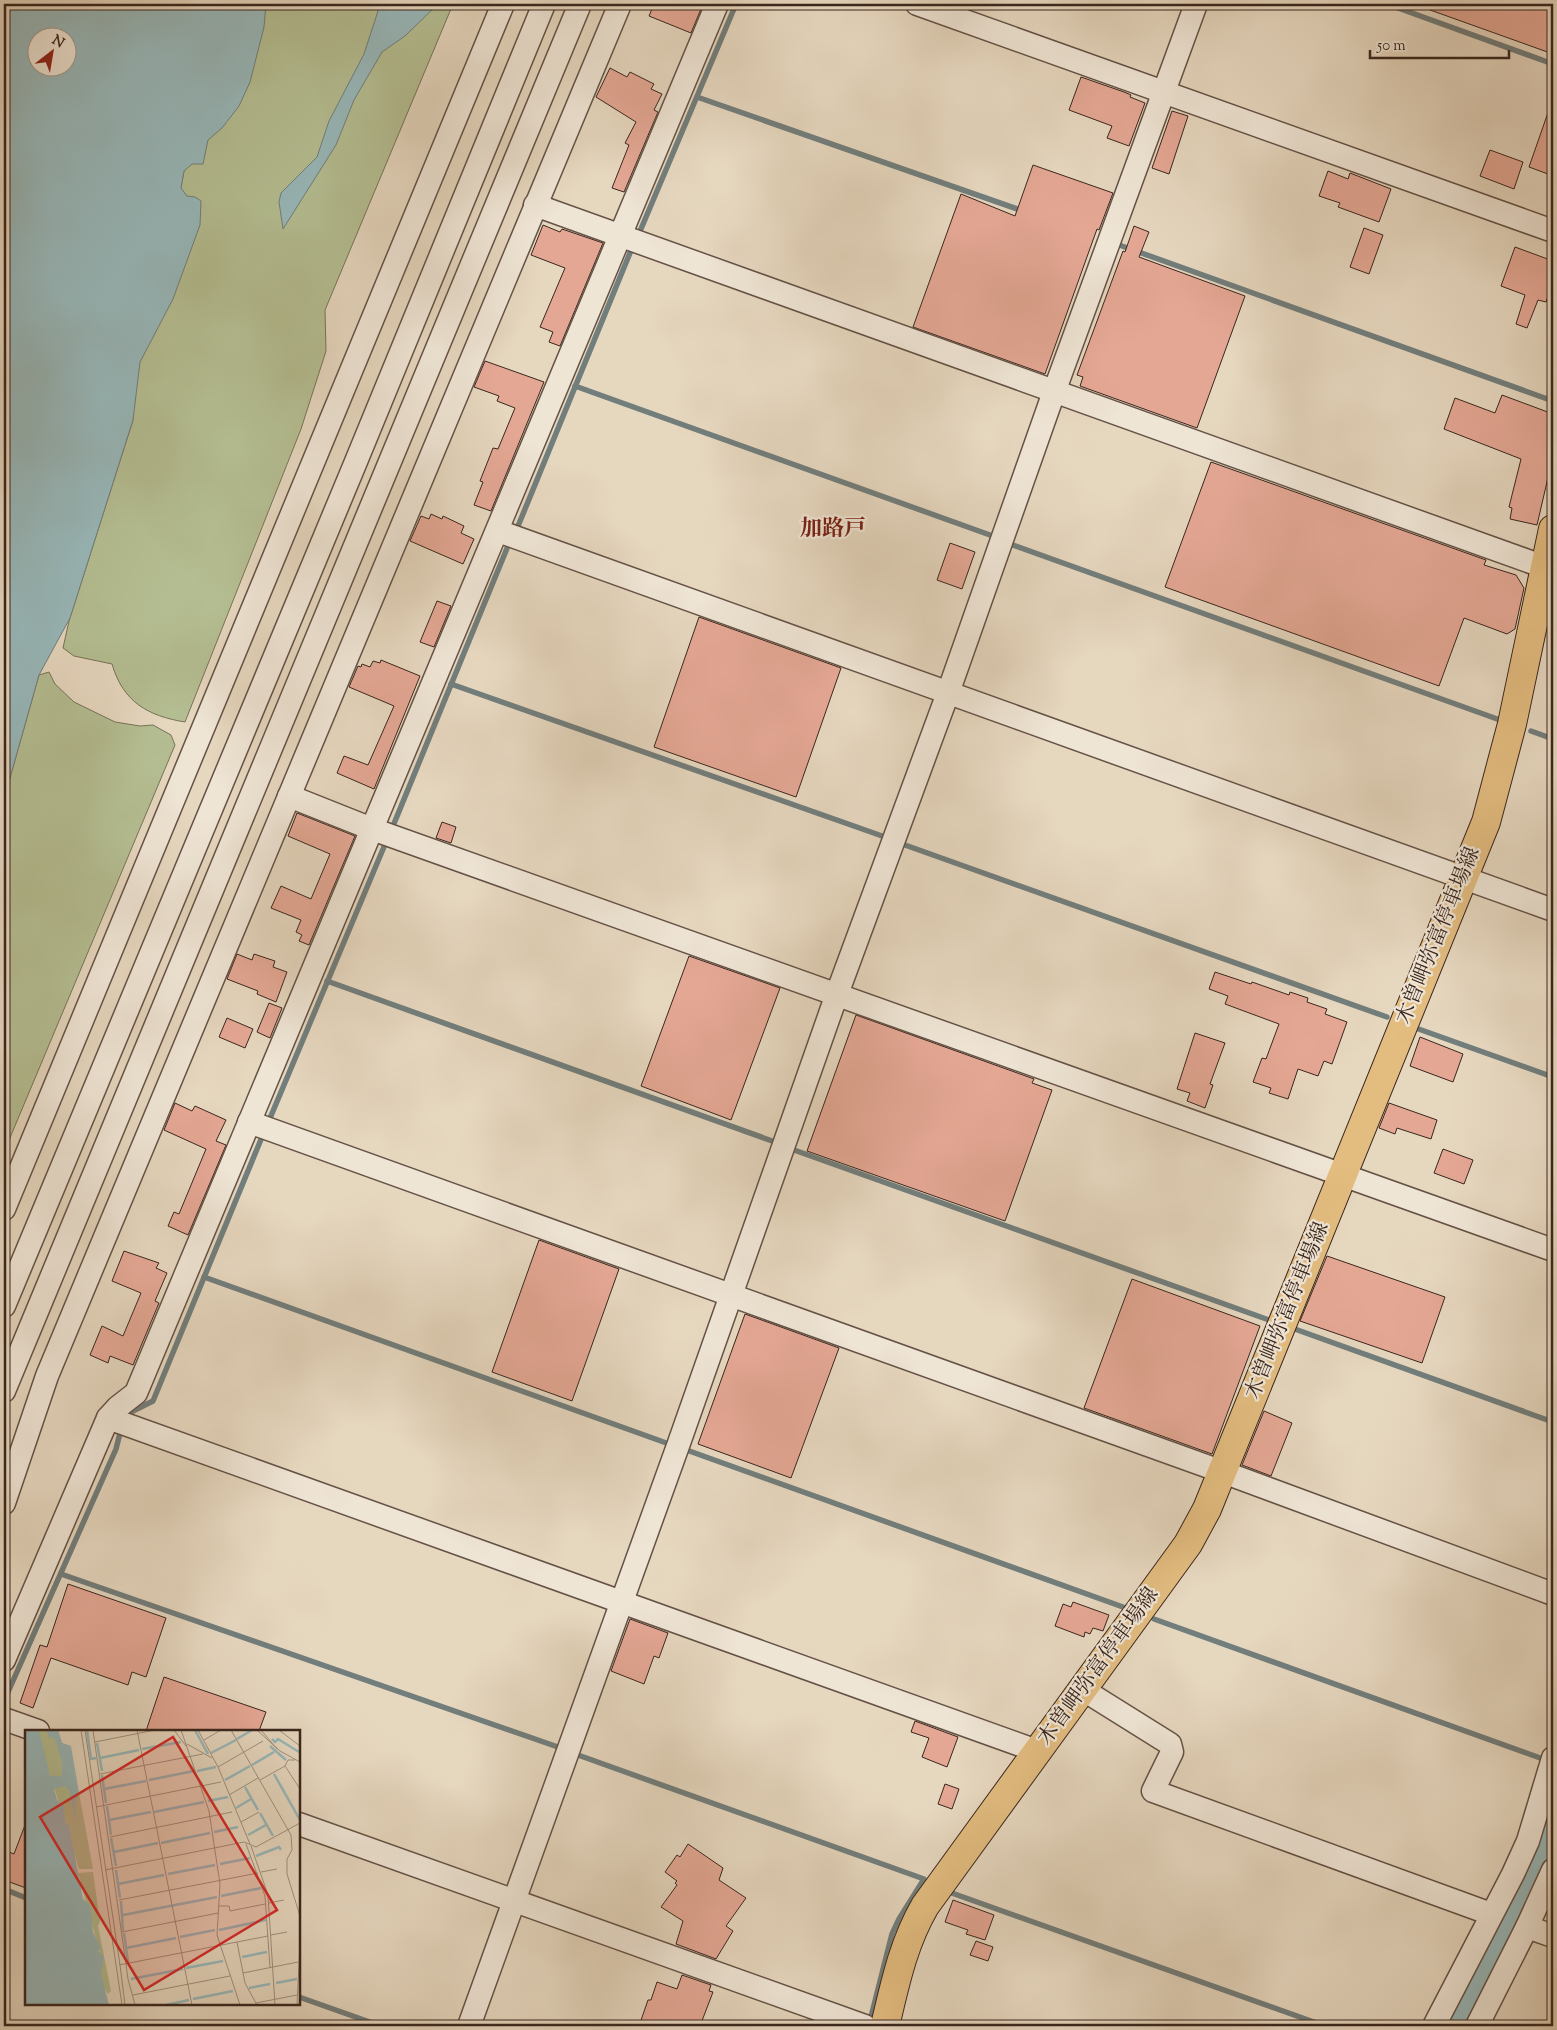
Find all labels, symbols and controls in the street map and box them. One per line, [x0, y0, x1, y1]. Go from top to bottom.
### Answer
north arrow [28, 28, 78, 78]
scale bar [1370, 28, 1508, 60]
text: N [48, 31, 68, 54]
text: 50 m [1376, 36, 1406, 57]
district label: 加路戸 [800, 514, 866, 546]
street label: 木曽岬弥富停車場線 [1390, 843, 1488, 1029]
street label: 木曽岬弥富停車場線 [1239, 1218, 1337, 1404]
street label: 木曽岬弥富停車場線 [1031, 1582, 1167, 1752]
inset map [25, 1730, 300, 2005]

